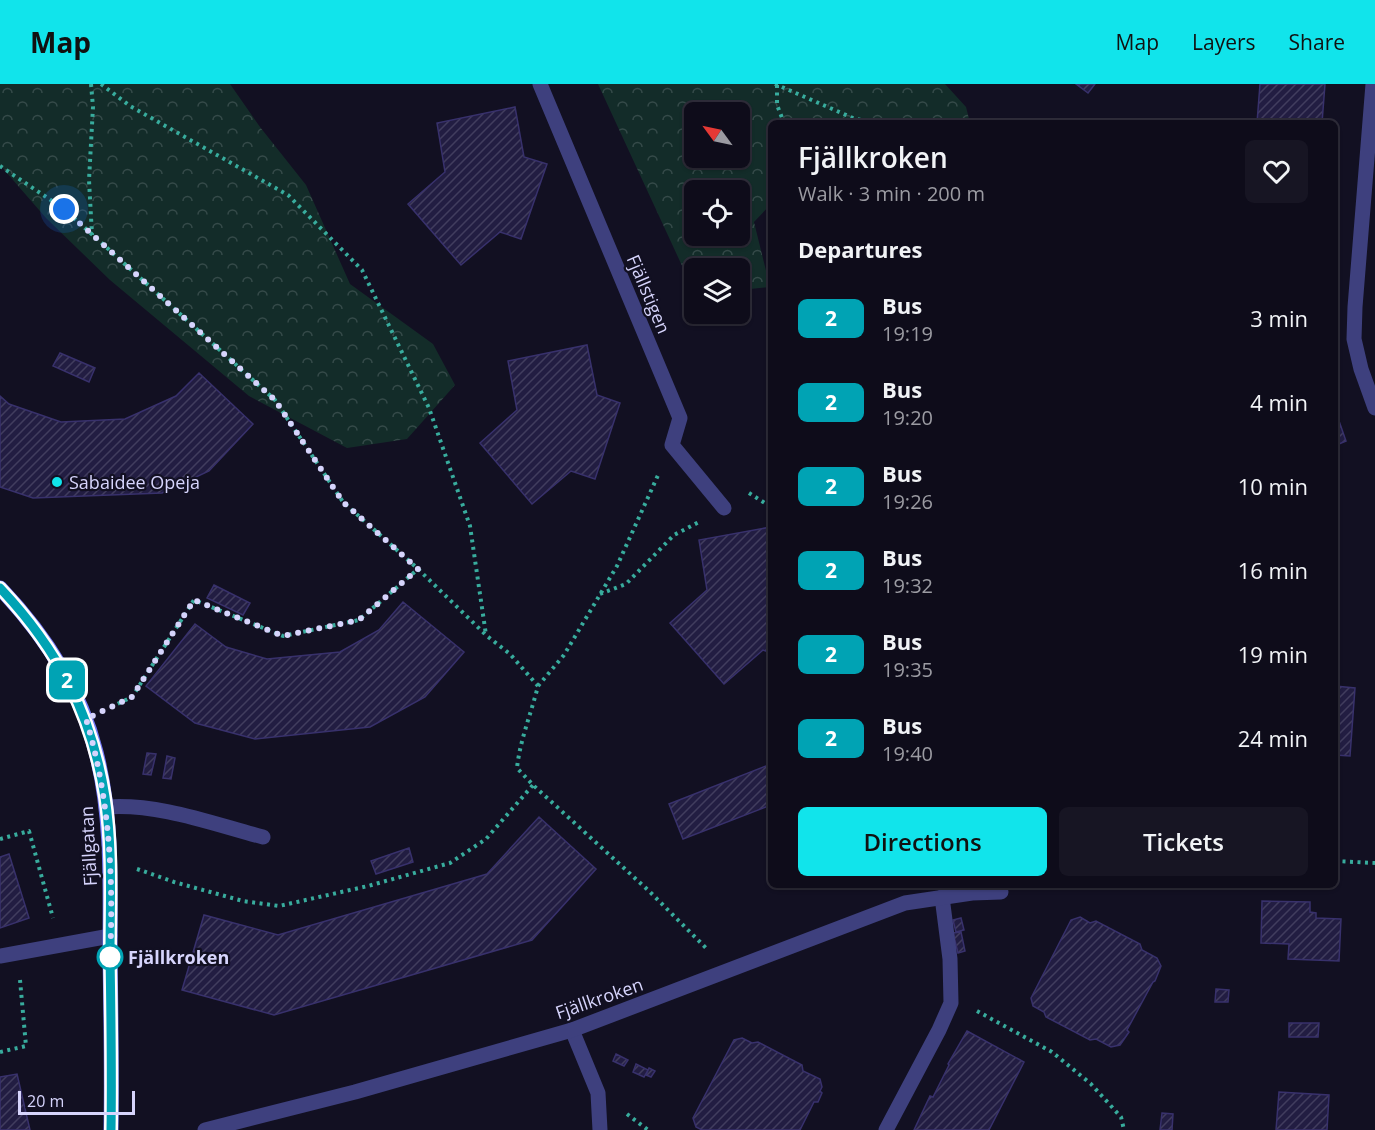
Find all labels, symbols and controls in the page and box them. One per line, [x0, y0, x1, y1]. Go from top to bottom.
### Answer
text: Map [30, 23, 91, 61]
text: Map [1116, 28, 1159, 56]
text: Layers [1192, 28, 1256, 56]
text: Share [1289, 28, 1345, 56]
north arrow [684, 102, 750, 168]
map controls [684, 102, 750, 324]
text: Fjällkroken [798, 138, 948, 176]
button: heart [1245, 140, 1308, 203]
button: locate [684, 180, 750, 246]
text: Walk · 3 min · 200 m [798, 180, 985, 207]
your location [49, 194, 79, 224]
text: Departures [798, 234, 922, 264]
street label: Fjällstigen [622, 251, 676, 337]
button: layers [684, 258, 750, 324]
text: Bus [882, 290, 922, 320]
text: 3 min [1250, 303, 1308, 333]
text: 2 [825, 304, 837, 332]
text: 19:19 [882, 320, 933, 347]
text: Bus [882, 374, 922, 404]
text: 4 min [1250, 387, 1308, 417]
text: 2 [825, 388, 837, 416]
text: 19:20 [882, 404, 933, 431]
text: Bus [882, 458, 922, 488]
place label: Sabaidee Opeja [69, 470, 200, 494]
text: 10 min [1238, 471, 1308, 501]
text: 2 [825, 472, 837, 500]
marker: Sabaidee Opeja [50, 475, 64, 489]
text: 19:26 [882, 488, 933, 515]
text: Bus [882, 542, 922, 572]
text: 16 min [1238, 555, 1308, 585]
text: 2 [825, 556, 837, 584]
text: 19:32 [882, 572, 933, 599]
text: Bus [882, 626, 922, 656]
text: 19 min [1238, 639, 1308, 669]
text: 2 [825, 640, 837, 668]
text: 19:35 [882, 656, 933, 683]
line badge: 2 [48, 660, 86, 700]
text: 2 [61, 666, 73, 694]
text: Bus [882, 710, 922, 740]
text: 24 min [1238, 723, 1308, 753]
text: 2 [825, 724, 837, 752]
text: 19:40 [882, 740, 933, 767]
street label: Fjällgatan [74, 805, 102, 887]
button: Directions [798, 807, 1047, 876]
button: Tickets [1059, 807, 1308, 876]
marker: Fjällkroken [97, 944, 123, 970]
place label: Fjällkroken [128, 945, 229, 969]
street label: Fjällkroken [552, 972, 646, 1024]
scale bar [18, 1088, 135, 1116]
text: 20 m [27, 1090, 64, 1112]

